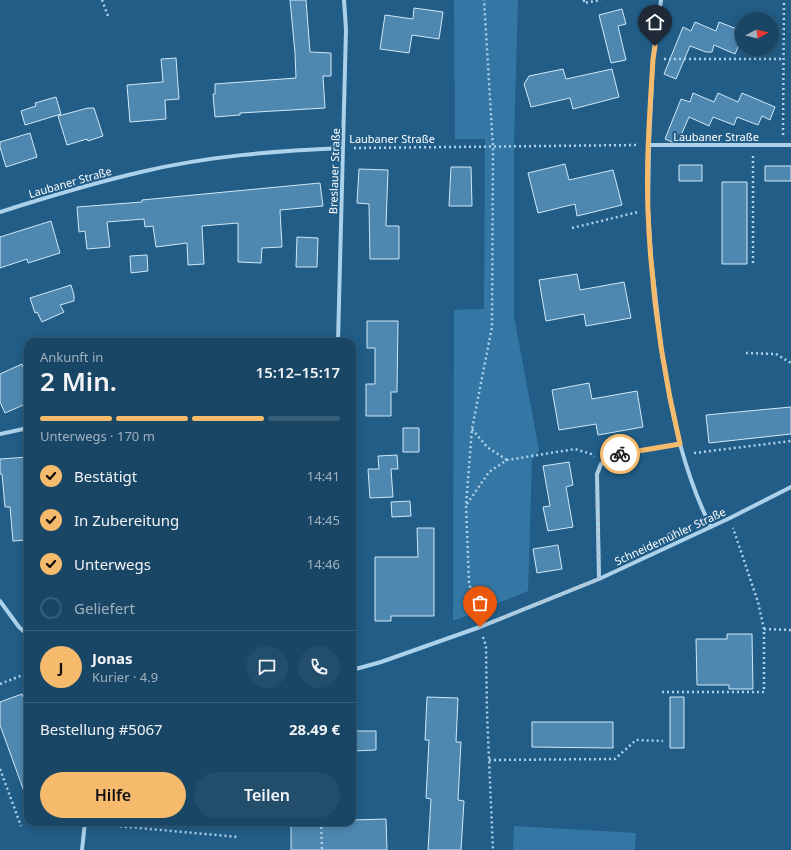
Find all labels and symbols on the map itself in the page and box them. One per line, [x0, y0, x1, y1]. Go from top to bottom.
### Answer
pin [638, 5, 672, 46]
north arrow [735, 12, 779, 56]
street label: Breslauer Straße [325, 128, 343, 214]
street label: Laubaner Straße [673, 129, 759, 144]
street label: Laubaner Straße [349, 131, 435, 146]
street label: Laubaner Straße [27, 163, 113, 201]
courier [600, 434, 640, 474]
street label: Schneidemühler Straße [612, 504, 728, 568]
pin [463, 586, 497, 627]

